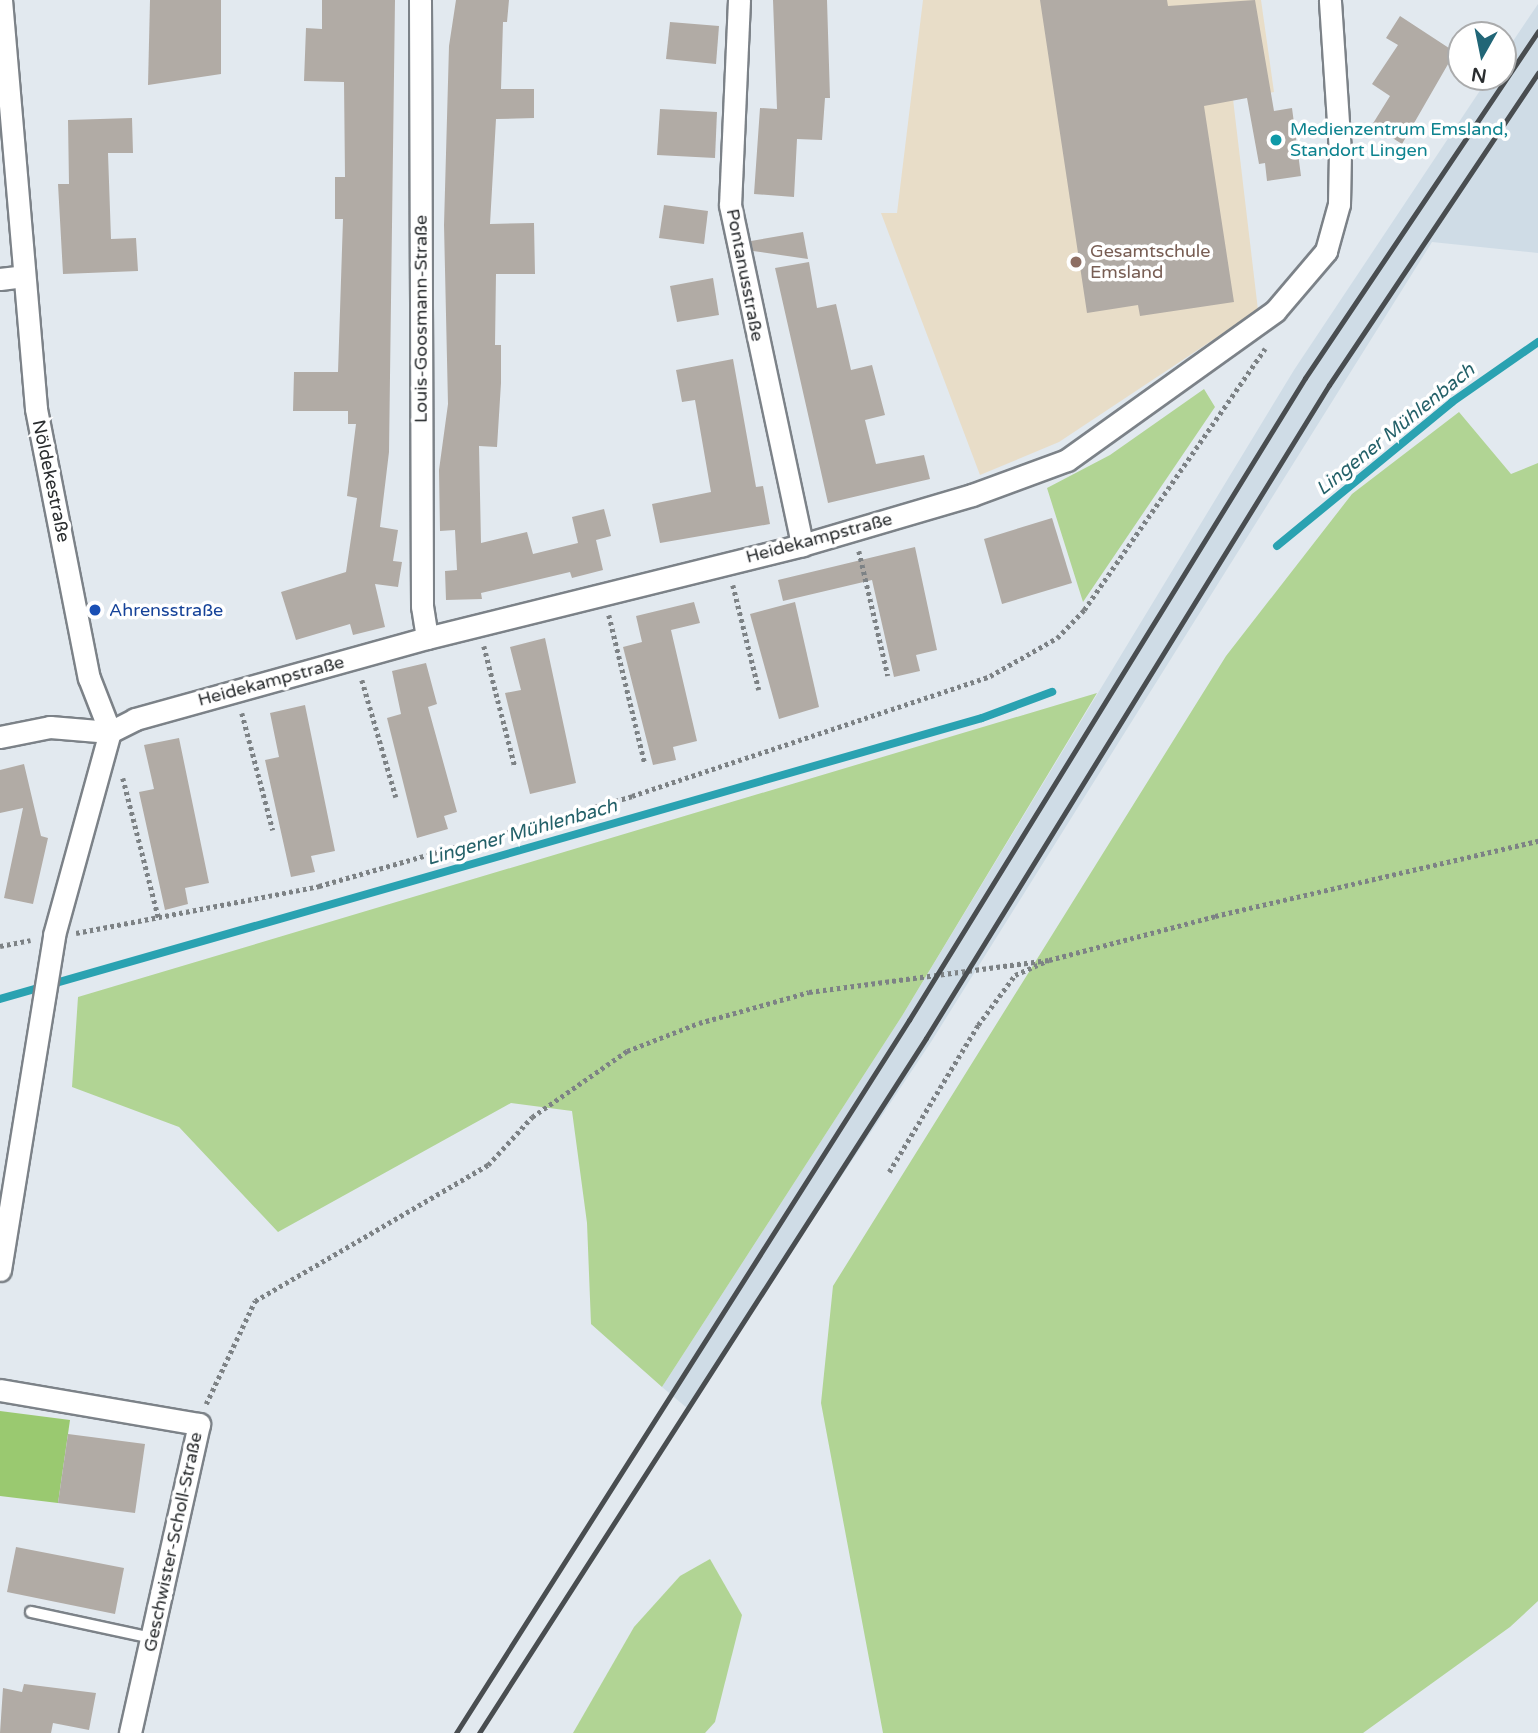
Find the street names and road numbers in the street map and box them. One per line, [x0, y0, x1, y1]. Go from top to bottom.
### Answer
street label: Pontanusstraße [722, 207, 768, 343]
street label: Louis-Goosmann-Straße [410, 215, 432, 423]
street label: Nöldekestraße [27, 418, 75, 544]
street label: Heidekampstraße [743, 508, 895, 568]
street label: Heidekampstraße [195, 651, 347, 711]
street label: Geschwister-Scholl-Straße [139, 1430, 207, 1654]

